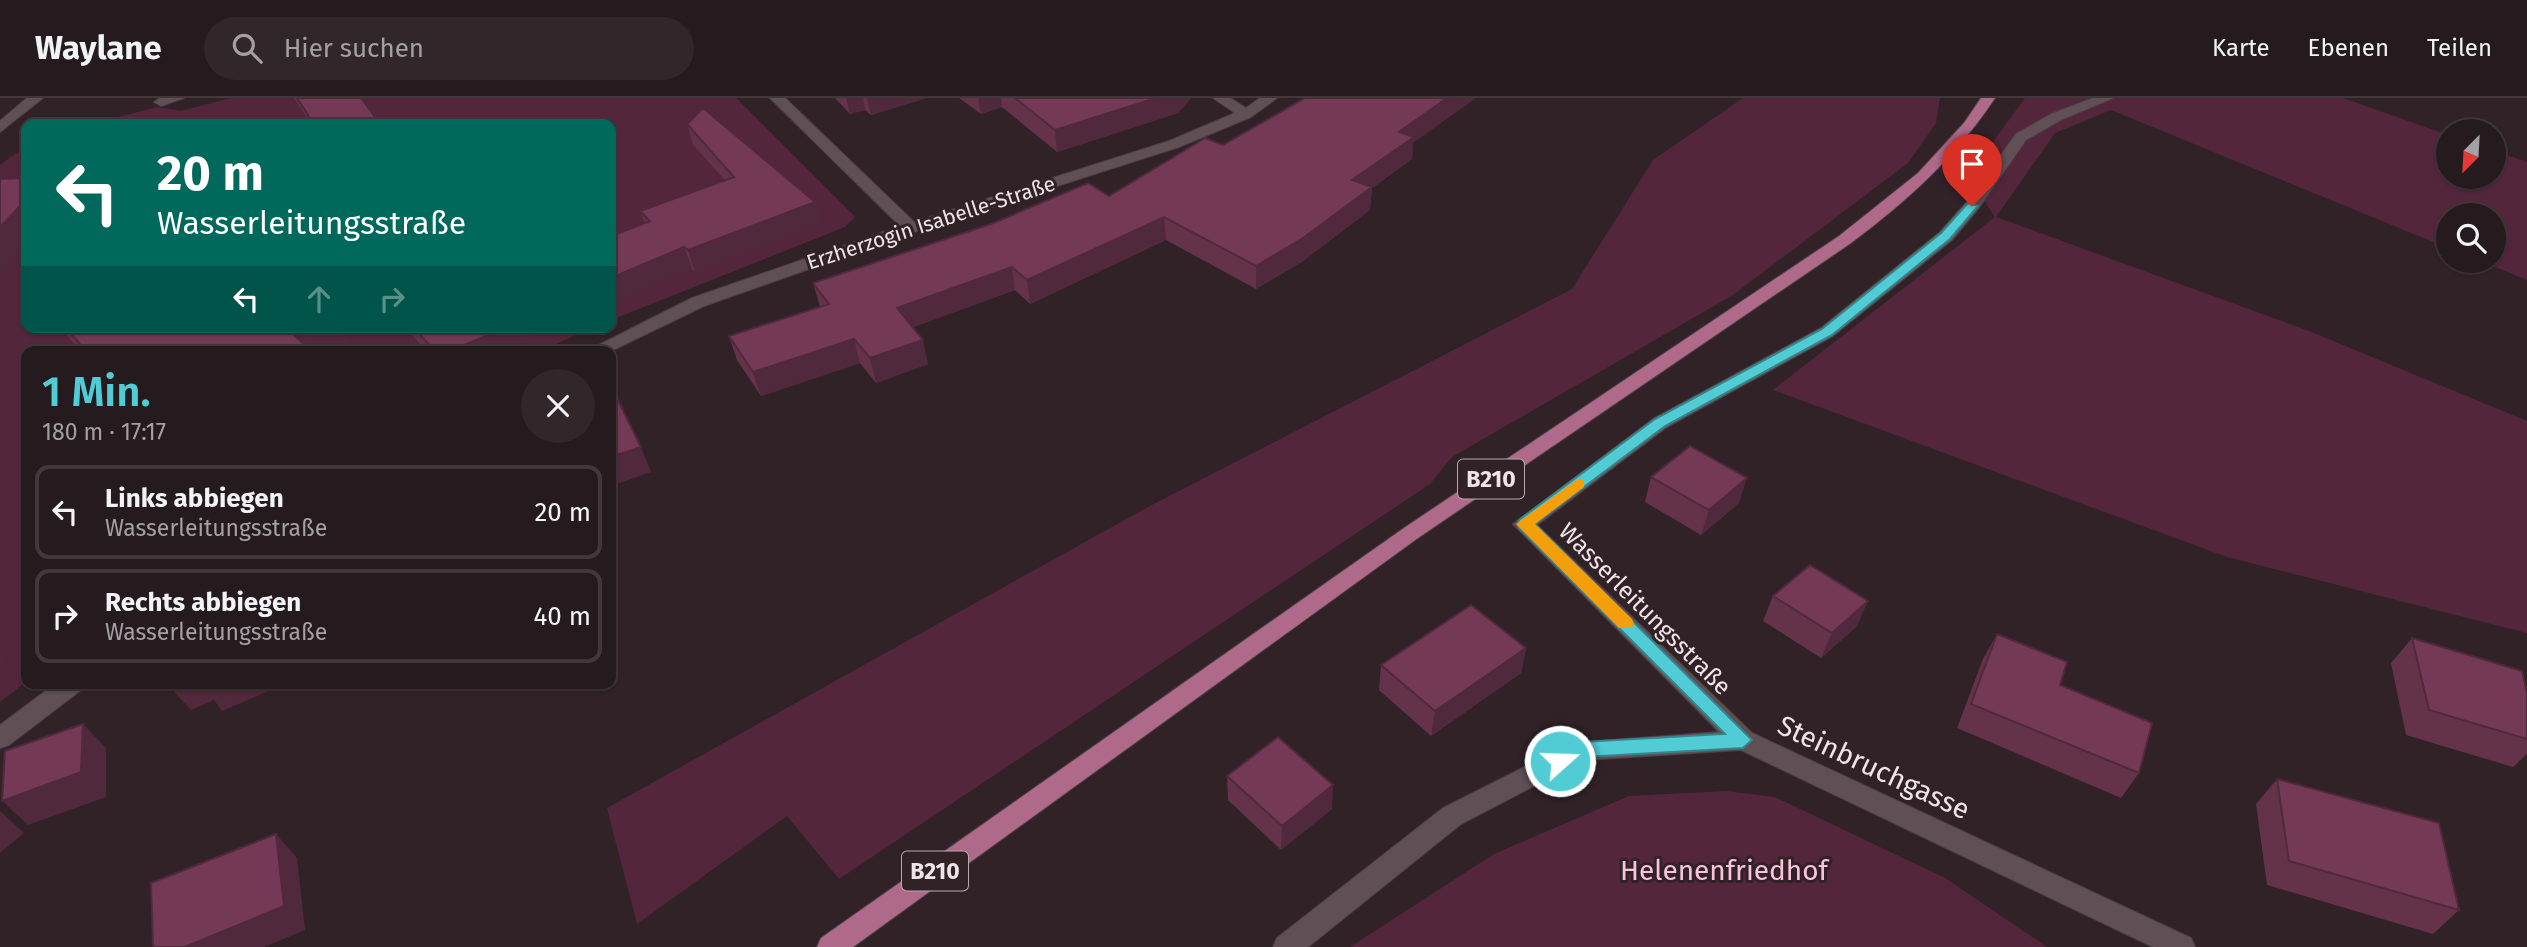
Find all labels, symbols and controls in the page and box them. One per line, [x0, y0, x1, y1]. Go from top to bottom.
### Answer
search box [204, 17, 694, 80]
text: Waylane [35, 28, 162, 68]
icon: search [228, 29, 266, 67]
text: Hier suchen [284, 33, 424, 64]
text: Karte [2212, 34, 2270, 62]
text: Ebenen [2308, 34, 2389, 62]
text: Teilen [2427, 34, 2492, 62]
north arrow [2436, 119, 2506, 189]
map controls [2436, 119, 2506, 273]
pin [1942, 134, 2002, 206]
text: 20 m [157, 144, 264, 203]
icon: arrive [1953, 145, 1991, 183]
icon: left [42, 147, 133, 238]
street label: Erzherzogin Isabelle-Straße [803, 170, 1059, 276]
button: search [2436, 203, 2506, 273]
text: Wasserleitungsstraße [157, 204, 466, 242]
icon: left [227, 280, 265, 318]
icon: ahead [300, 280, 338, 318]
icon: right [373, 280, 411, 318]
text: 1 Min. [42, 367, 151, 417]
button: close [521, 369, 595, 443]
text: 180 m · 17:17 [42, 418, 166, 446]
road number: B210 [1458, 460, 1524, 498]
text: Links abbiegen [105, 483, 284, 514]
icon: left [46, 493, 84, 531]
text: 20 m [534, 497, 591, 528]
text: Wasserleitungsstraße [105, 514, 327, 542]
street label: Wasserleitungsstraße [1553, 517, 1737, 701]
text: Rechts abbiegen [105, 587, 301, 618]
icon: right [46, 597, 84, 635]
text: 40 m [533, 601, 591, 632]
text: Wasserleitungsstraße [105, 618, 327, 646]
street label: Steinbruchgasse [1772, 709, 1975, 826]
position arrow [1523, 724, 1597, 798]
road number: B210 [902, 852, 968, 890]
park label: Helenenfriedhof [1620, 854, 1831, 887]

